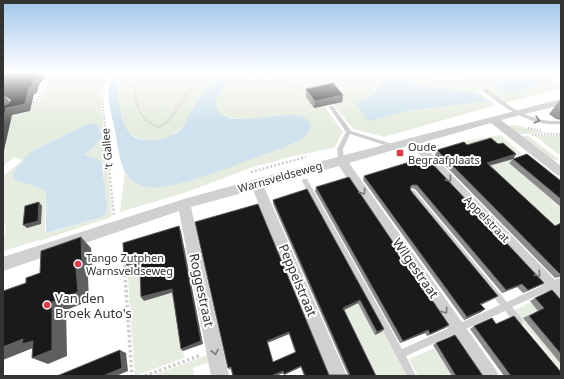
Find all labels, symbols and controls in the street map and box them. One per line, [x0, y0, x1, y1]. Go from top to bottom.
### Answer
one-way arrow [533, 115, 540, 124]
street label: 't Gallee [97, 128, 116, 170]
place label: Oude Begraafplaats [408, 139, 480, 167]
marker: Oude Begraafplaats [395, 148, 405, 158]
street label: Warnsveldseweg [236, 157, 324, 196]
one-way arrow [444, 174, 452, 182]
one-way arrow [358, 188, 365, 195]
street label: Appelstraat [461, 192, 513, 245]
street label: Wilgestraat [389, 234, 443, 302]
street label: Peppelstraat [275, 241, 321, 319]
place label: Tango Zutphen Warnsveldseweg [86, 250, 173, 278]
street label: Roggestraat [185, 252, 219, 329]
marker: Tango Zutphen Warnsveldseweg [73, 259, 83, 269]
one-way arrow [533, 269, 540, 276]
place label: Van den Broek Auto's [55, 289, 132, 322]
marker: Van den Broek Auto's [42, 300, 52, 310]
one-way arrow [440, 307, 448, 314]
one-way arrow [211, 349, 219, 355]

